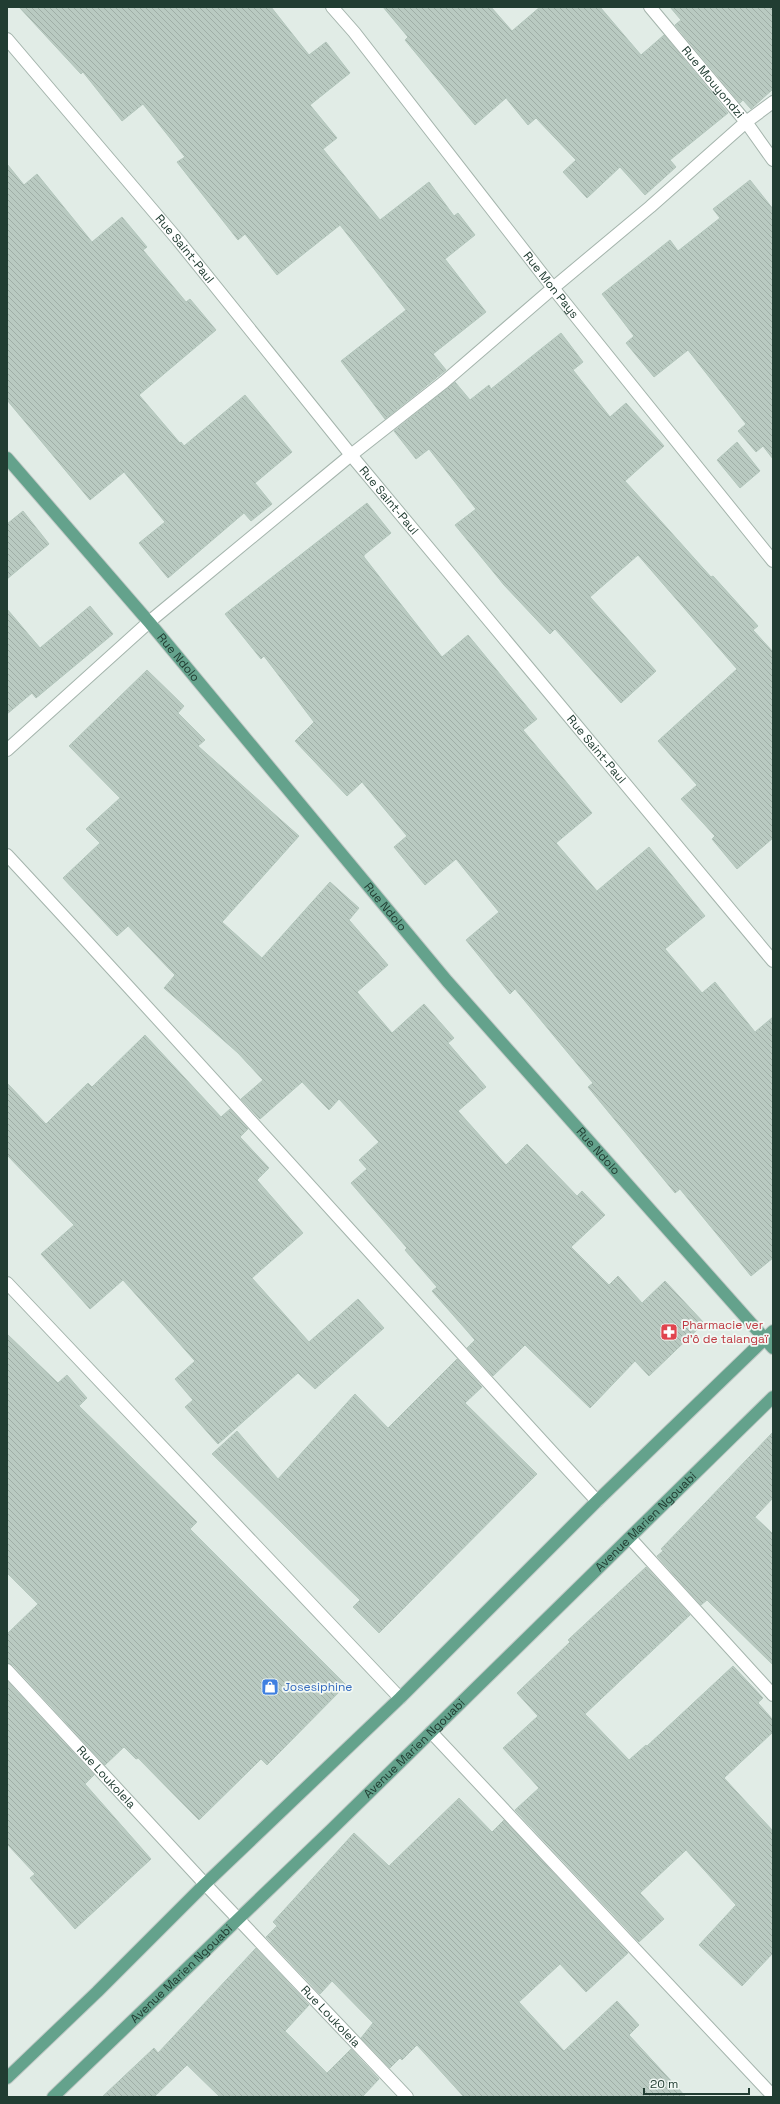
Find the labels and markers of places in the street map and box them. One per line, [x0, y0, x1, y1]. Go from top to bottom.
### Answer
place label: Pharmacie ver d'ô de talangaï [682, 1317, 769, 1347]
pharmacy icon: Pharmacie ver d'ô de talangaï [659, 1322, 679, 1342]
shop icon: Josesiphine [260, 1677, 280, 1697]
place label: Josesiphine [283, 1679, 352, 1695]

